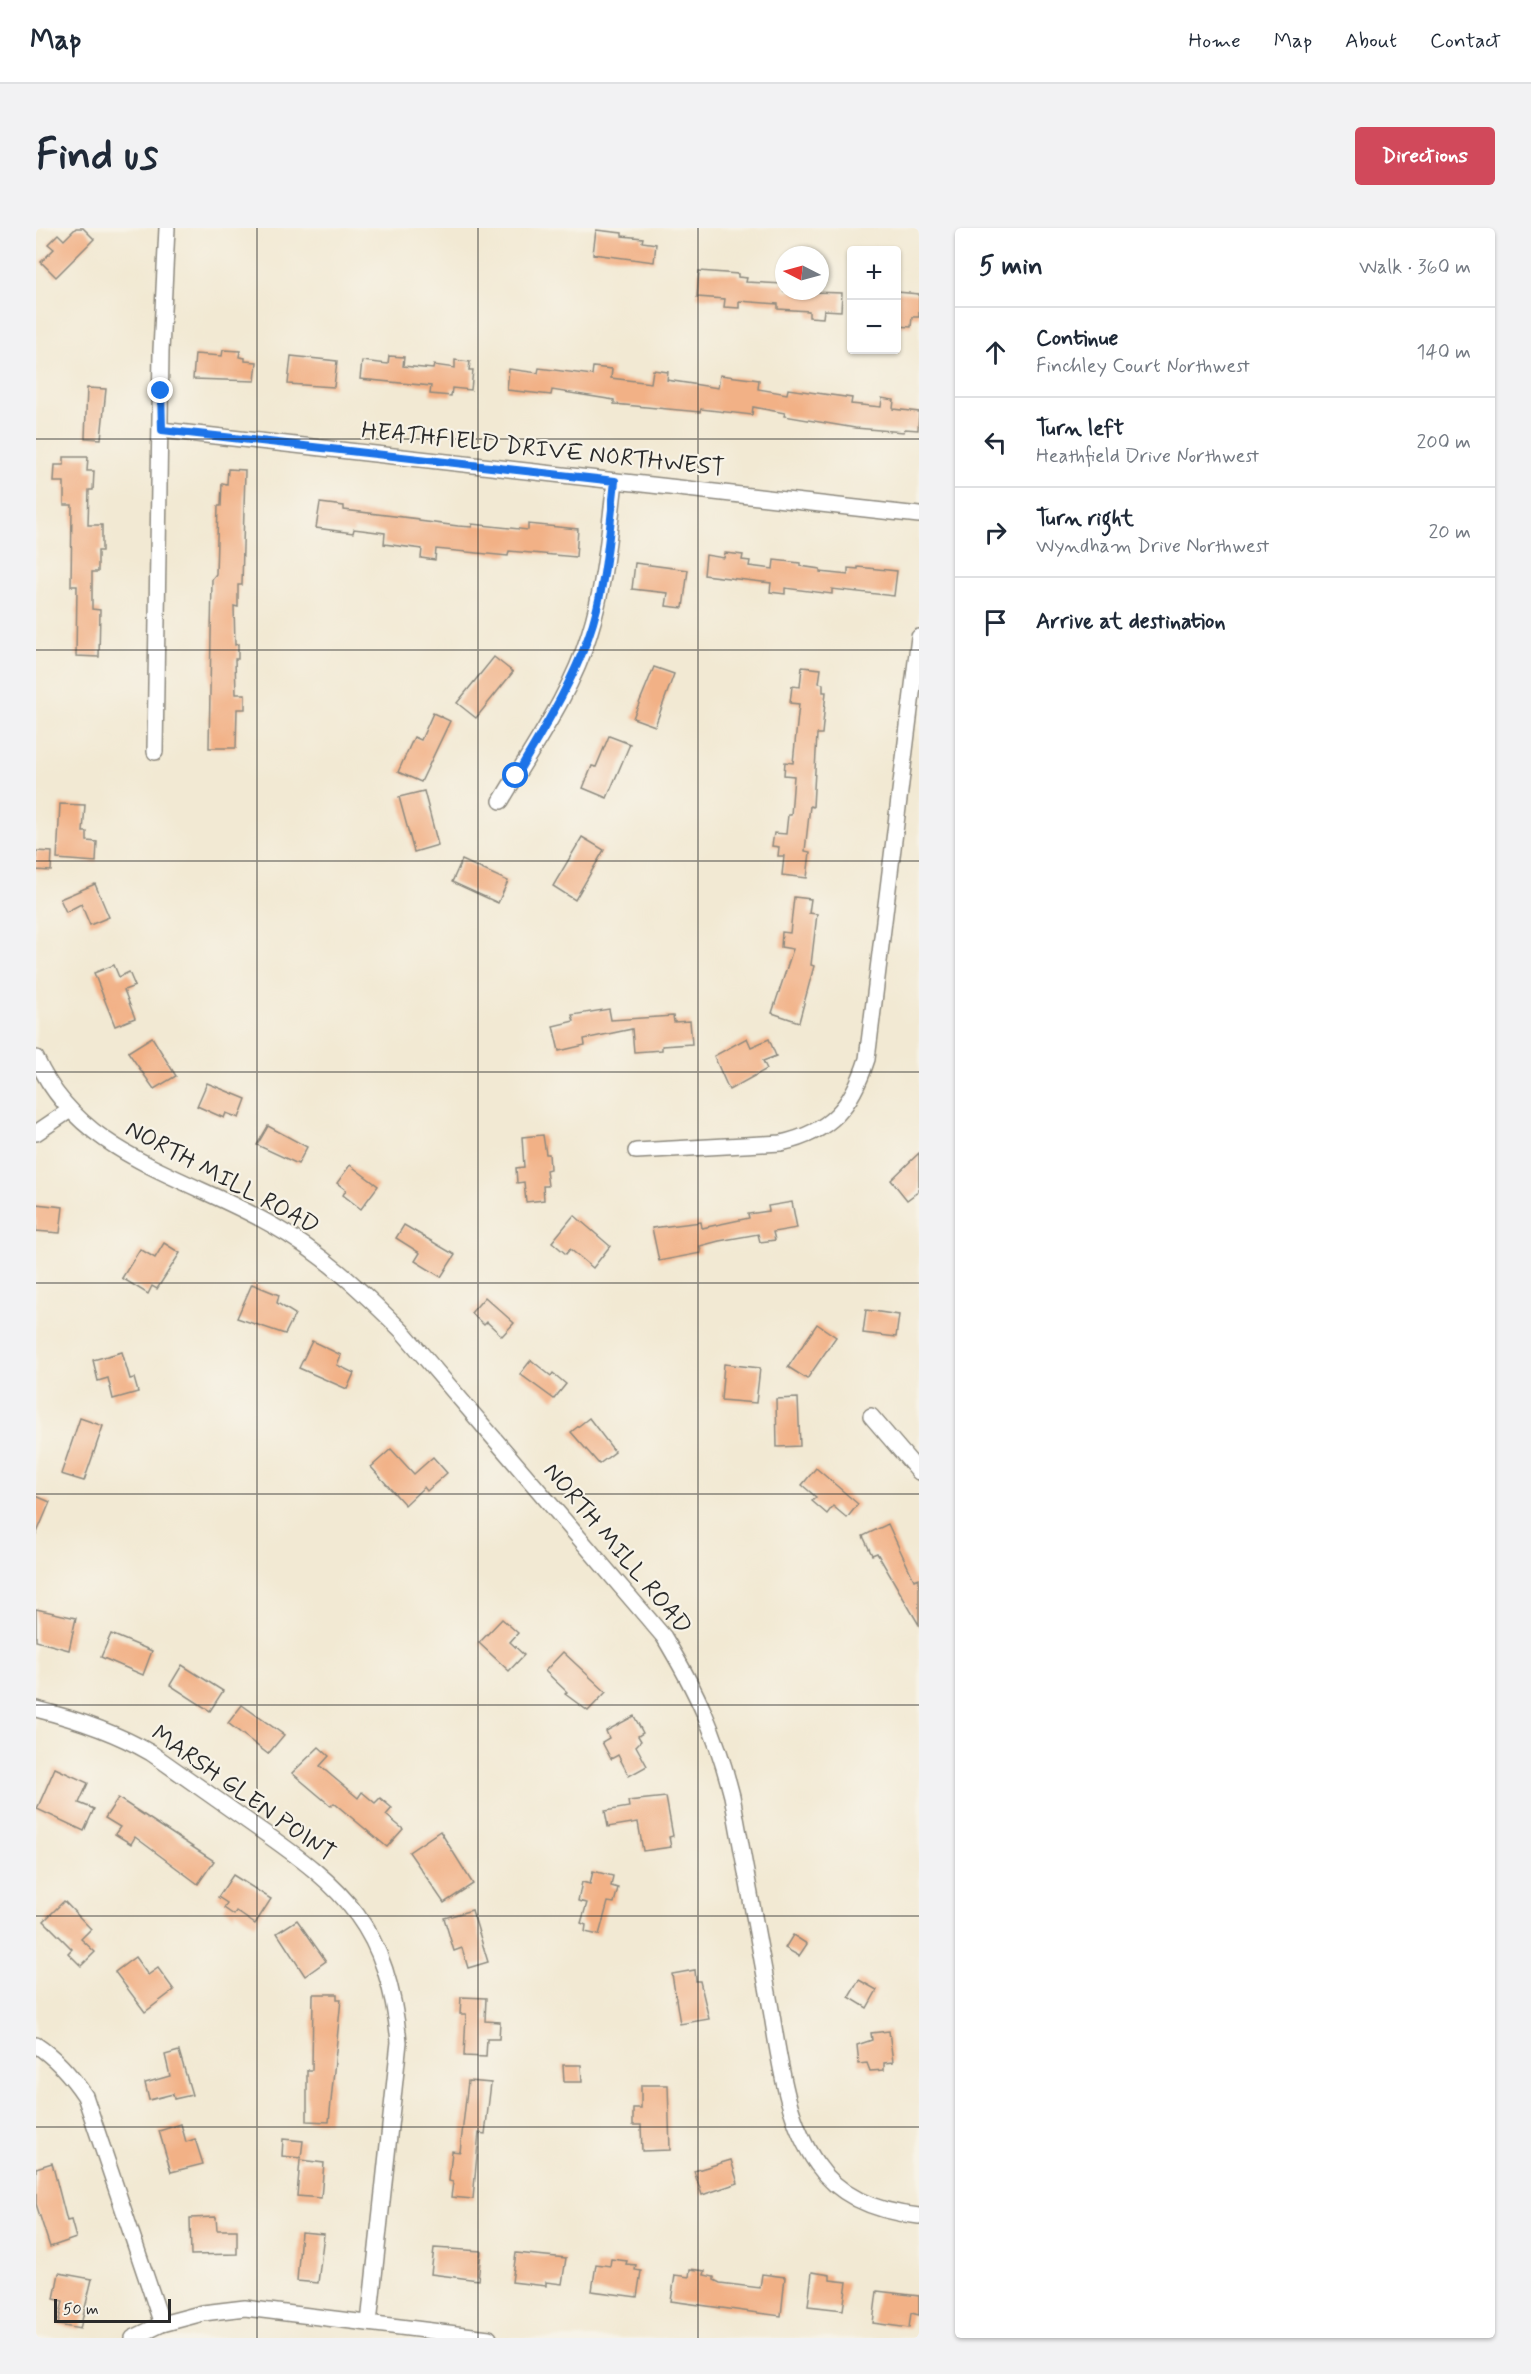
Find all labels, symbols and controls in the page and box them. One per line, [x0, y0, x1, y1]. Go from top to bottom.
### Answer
text: Map [30, 23, 81, 60]
text: Home [1189, 27, 1241, 55]
text: Map [1274, 27, 1312, 55]
text: About [1345, 27, 1397, 55]
text: Contact [1430, 27, 1501, 55]
button: Directions [1355, 127, 1495, 185]
text: Find us [36, 129, 158, 184]
north arrow [775, 246, 829, 300]
map controls [847, 246, 901, 354]
button: + [847, 246, 901, 300]
text: 5 min [979, 250, 1043, 284]
text: Walk · 360 m [1359, 254, 1471, 281]
button: − [847, 300, 901, 354]
text: Continue [1036, 325, 1118, 353]
icon: ahead [979, 336, 1012, 369]
text: 140 m [1417, 339, 1471, 366]
text: Finchley Court Northwest [1036, 353, 1250, 380]
route end [147, 377, 173, 403]
text: Turn left [1036, 415, 1124, 443]
street label: HEATHFIELD DRIVE NORTHWEST [360, 416, 726, 484]
icon: left [979, 426, 1012, 459]
text: 200 m [1416, 429, 1471, 456]
text: Heathfield Drive Northwest [1036, 443, 1259, 470]
text: Turn right [1036, 505, 1134, 533]
icon: right [979, 516, 1012, 549]
text: 20 m [1428, 519, 1471, 546]
text: Wyndham Drive Northwest [1036, 533, 1269, 560]
icon: arrive [979, 606, 1012, 639]
text: Arrive at destination [1036, 608, 1226, 636]
route start [502, 762, 528, 788]
street label: NORTH MILL ROAD [120, 1114, 324, 1242]
street label: NORTH MILL ROAD [536, 1457, 698, 1641]
street label: MARSH GLEN POINT [145, 1719, 341, 1869]
scale bar [54, 2296, 171, 2324]
text: 50 m [63, 2299, 99, 2320]

